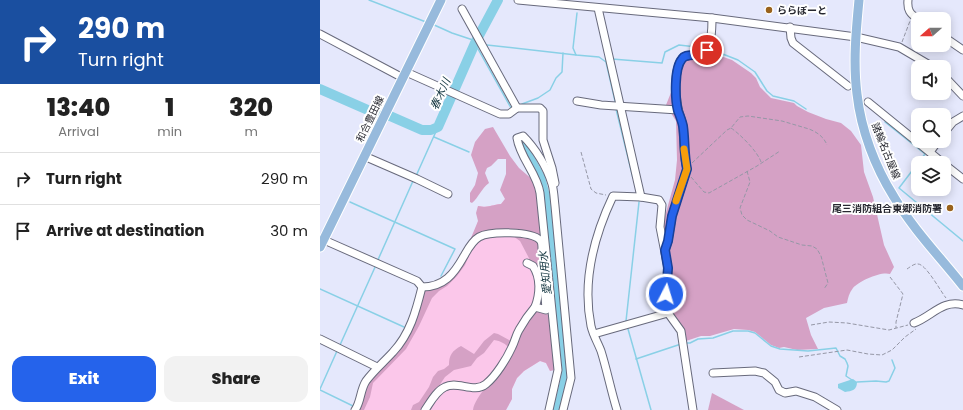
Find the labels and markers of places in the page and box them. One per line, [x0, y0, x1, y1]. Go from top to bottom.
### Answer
place label: ららぽーと [777, 3, 827, 18]
marker: ららぽーと [764, 5, 774, 15]
pin [690, 33, 724, 67]
place label: 尾三消防組合東郷消防署 [832, 201, 942, 216]
marker: 尾三消防組合東郷消防署 [945, 203, 955, 213]

